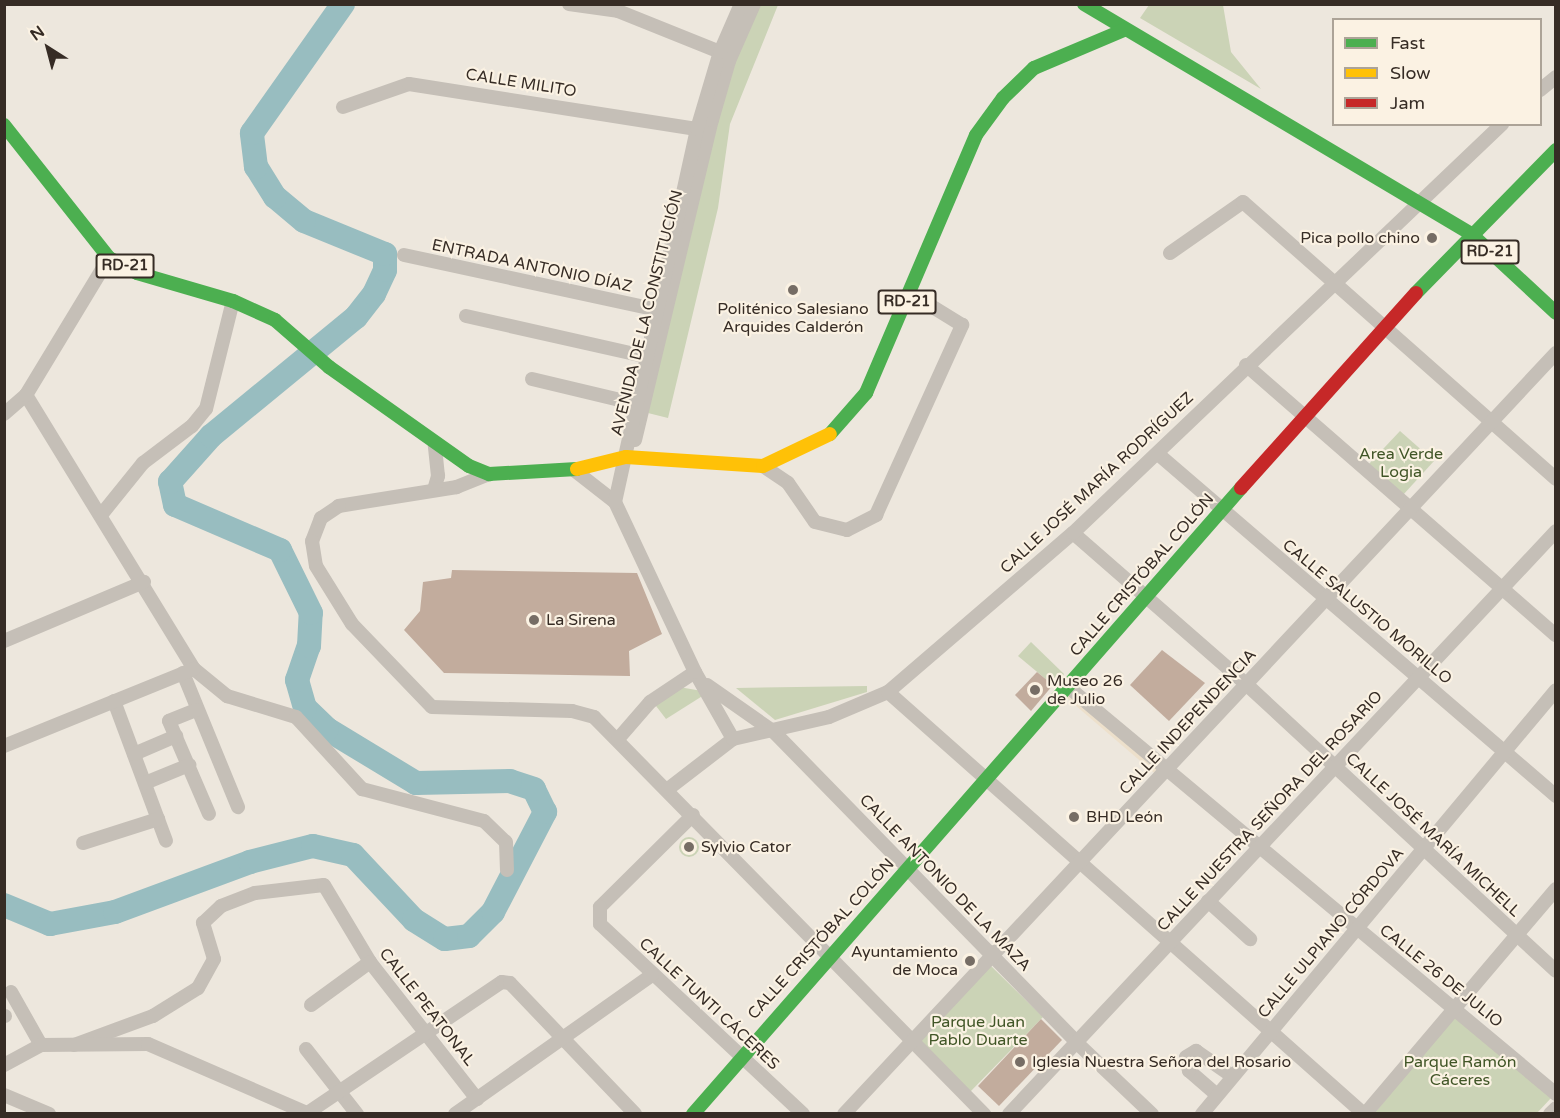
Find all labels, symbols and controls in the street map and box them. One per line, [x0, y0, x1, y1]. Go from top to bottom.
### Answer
north arrow [18, 18, 78, 78]
legend [1332, 18, 1542, 126]
text: N [26, 22, 48, 45]
text: Fast [1390, 32, 1425, 54]
text: Slow [1390, 62, 1431, 84]
street label: CALLE MILITO [464, 65, 578, 101]
text: Jam [1390, 92, 1425, 114]
street label: AVENIDA DE LA CONSTITUCIÓN [607, 188, 687, 438]
place label: Pica pollo chino [1300, 228, 1420, 248]
marker: Pica pollo chino [1425, 231, 1439, 245]
street label: ENTRADA ANTONIO DÍAZ [430, 235, 634, 297]
road number: RD-21 [1460, 240, 1520, 264]
road number: RD-21 [95, 254, 155, 278]
marker: Politénico Salesiano Arquides Calderón [786, 283, 800, 297]
road number: RD-21 [877, 290, 937, 314]
place label: Politénico Salesiano Arquides Calderón [717, 299, 869, 337]
street label: CALLE JOSÉ MARÍA RODRÍGUEZ [996, 388, 1198, 578]
park label: Area Verde Logia [1359, 444, 1443, 482]
street label: CALLE CRISTÓBAL COLÓN [1066, 490, 1218, 660]
street label: CALLE SALUSTIO MORILLO [1278, 535, 1456, 689]
place label: La Sirena [546, 610, 616, 630]
marker: La Sirena [527, 613, 541, 627]
street label: CALLE INDEPENDENCIA [1116, 645, 1260, 799]
place label: Museo 26 de Julio [1047, 671, 1123, 709]
marker: Museo 26 de Julio [1028, 683, 1042, 697]
street label: CALLE NUESTRA SEÑORA DEL ROSARIO [1153, 687, 1387, 935]
street label: CALLE JOSÉ MARÍA MICHELL [1342, 749, 1524, 921]
street label: CALLE ANTONIO DE LA MAZA [855, 791, 1035, 975]
place label: BHD León [1086, 807, 1163, 827]
marker: BHD León [1067, 810, 1081, 824]
place label: Sylvio Cator [701, 837, 791, 857]
marker: Sylvio Cator [682, 840, 696, 854]
street label: CALLE ULPIANO CÓRDOVA [1254, 844, 1408, 1022]
street label: CALLE CRISTÓBAL COLÓN [744, 855, 898, 1023]
street label: CALLE 26 DE JULIO [1376, 920, 1506, 1032]
street label: CALLE TUNTI CÁCERES [635, 934, 783, 1074]
place label: Ayuntamiento de Moca [851, 942, 958, 980]
street label: CALLE PEATONAL [375, 944, 479, 1070]
marker: Ayuntamiento de Moca [963, 954, 977, 968]
park label: Parque Juan Pablo Duarte [928, 1012, 1028, 1050]
place label: Iglesia Nuestra Señora del Rosario [1032, 1052, 1291, 1072]
park label: Parque Ramón Cáceres [1404, 1052, 1516, 1090]
marker: Iglesia Nuestra Señora del Rosario [1013, 1055, 1027, 1069]

